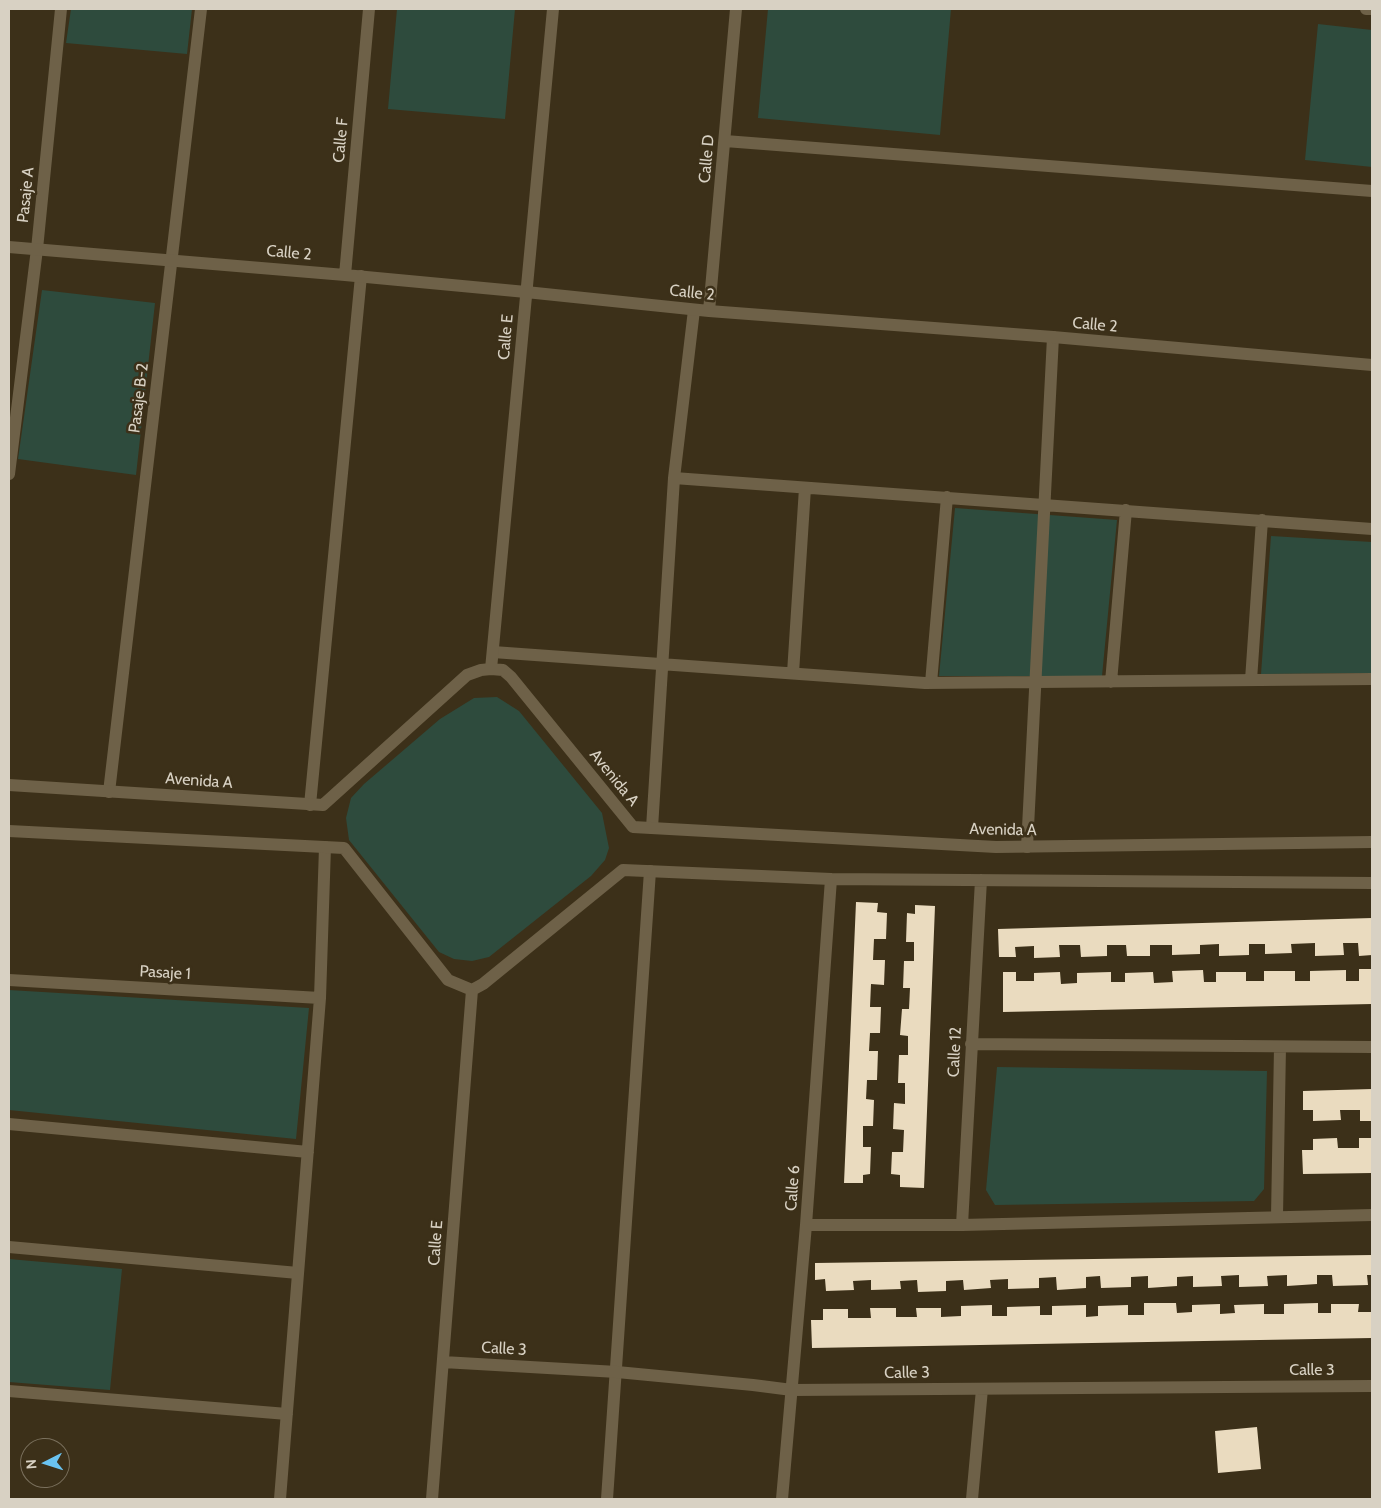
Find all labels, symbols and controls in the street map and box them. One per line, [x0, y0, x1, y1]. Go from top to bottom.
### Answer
street label: Calle F [329, 117, 353, 163]
street label: Calle D [695, 134, 719, 184]
street label: Pasaje A [14, 166, 38, 224]
street label: Calle 2 [266, 241, 312, 265]
street label: Calle 2 [669, 281, 715, 305]
street label: Calle E [494, 313, 518, 361]
street label: Calle 2 [1072, 313, 1118, 337]
street label: Pasaje B-2 [125, 362, 153, 434]
street label: Avenida A [585, 746, 643, 810]
street label: Avenida A [165, 769, 233, 793]
street label: Avenida A [969, 820, 1037, 840]
street label: Pasaje 1 [139, 962, 191, 984]
street label: Calle 12 [944, 1026, 966, 1078]
street label: Calle 6 [782, 1164, 804, 1212]
street label: Calle E [425, 1220, 447, 1266]
street label: Calle 3 [481, 1338, 527, 1360]
street label: Calle 3 [1289, 1360, 1335, 1380]
street label: Calle 3 [884, 1363, 930, 1383]
north arrow [20, 1438, 70, 1488]
text: N [22, 1459, 40, 1470]

